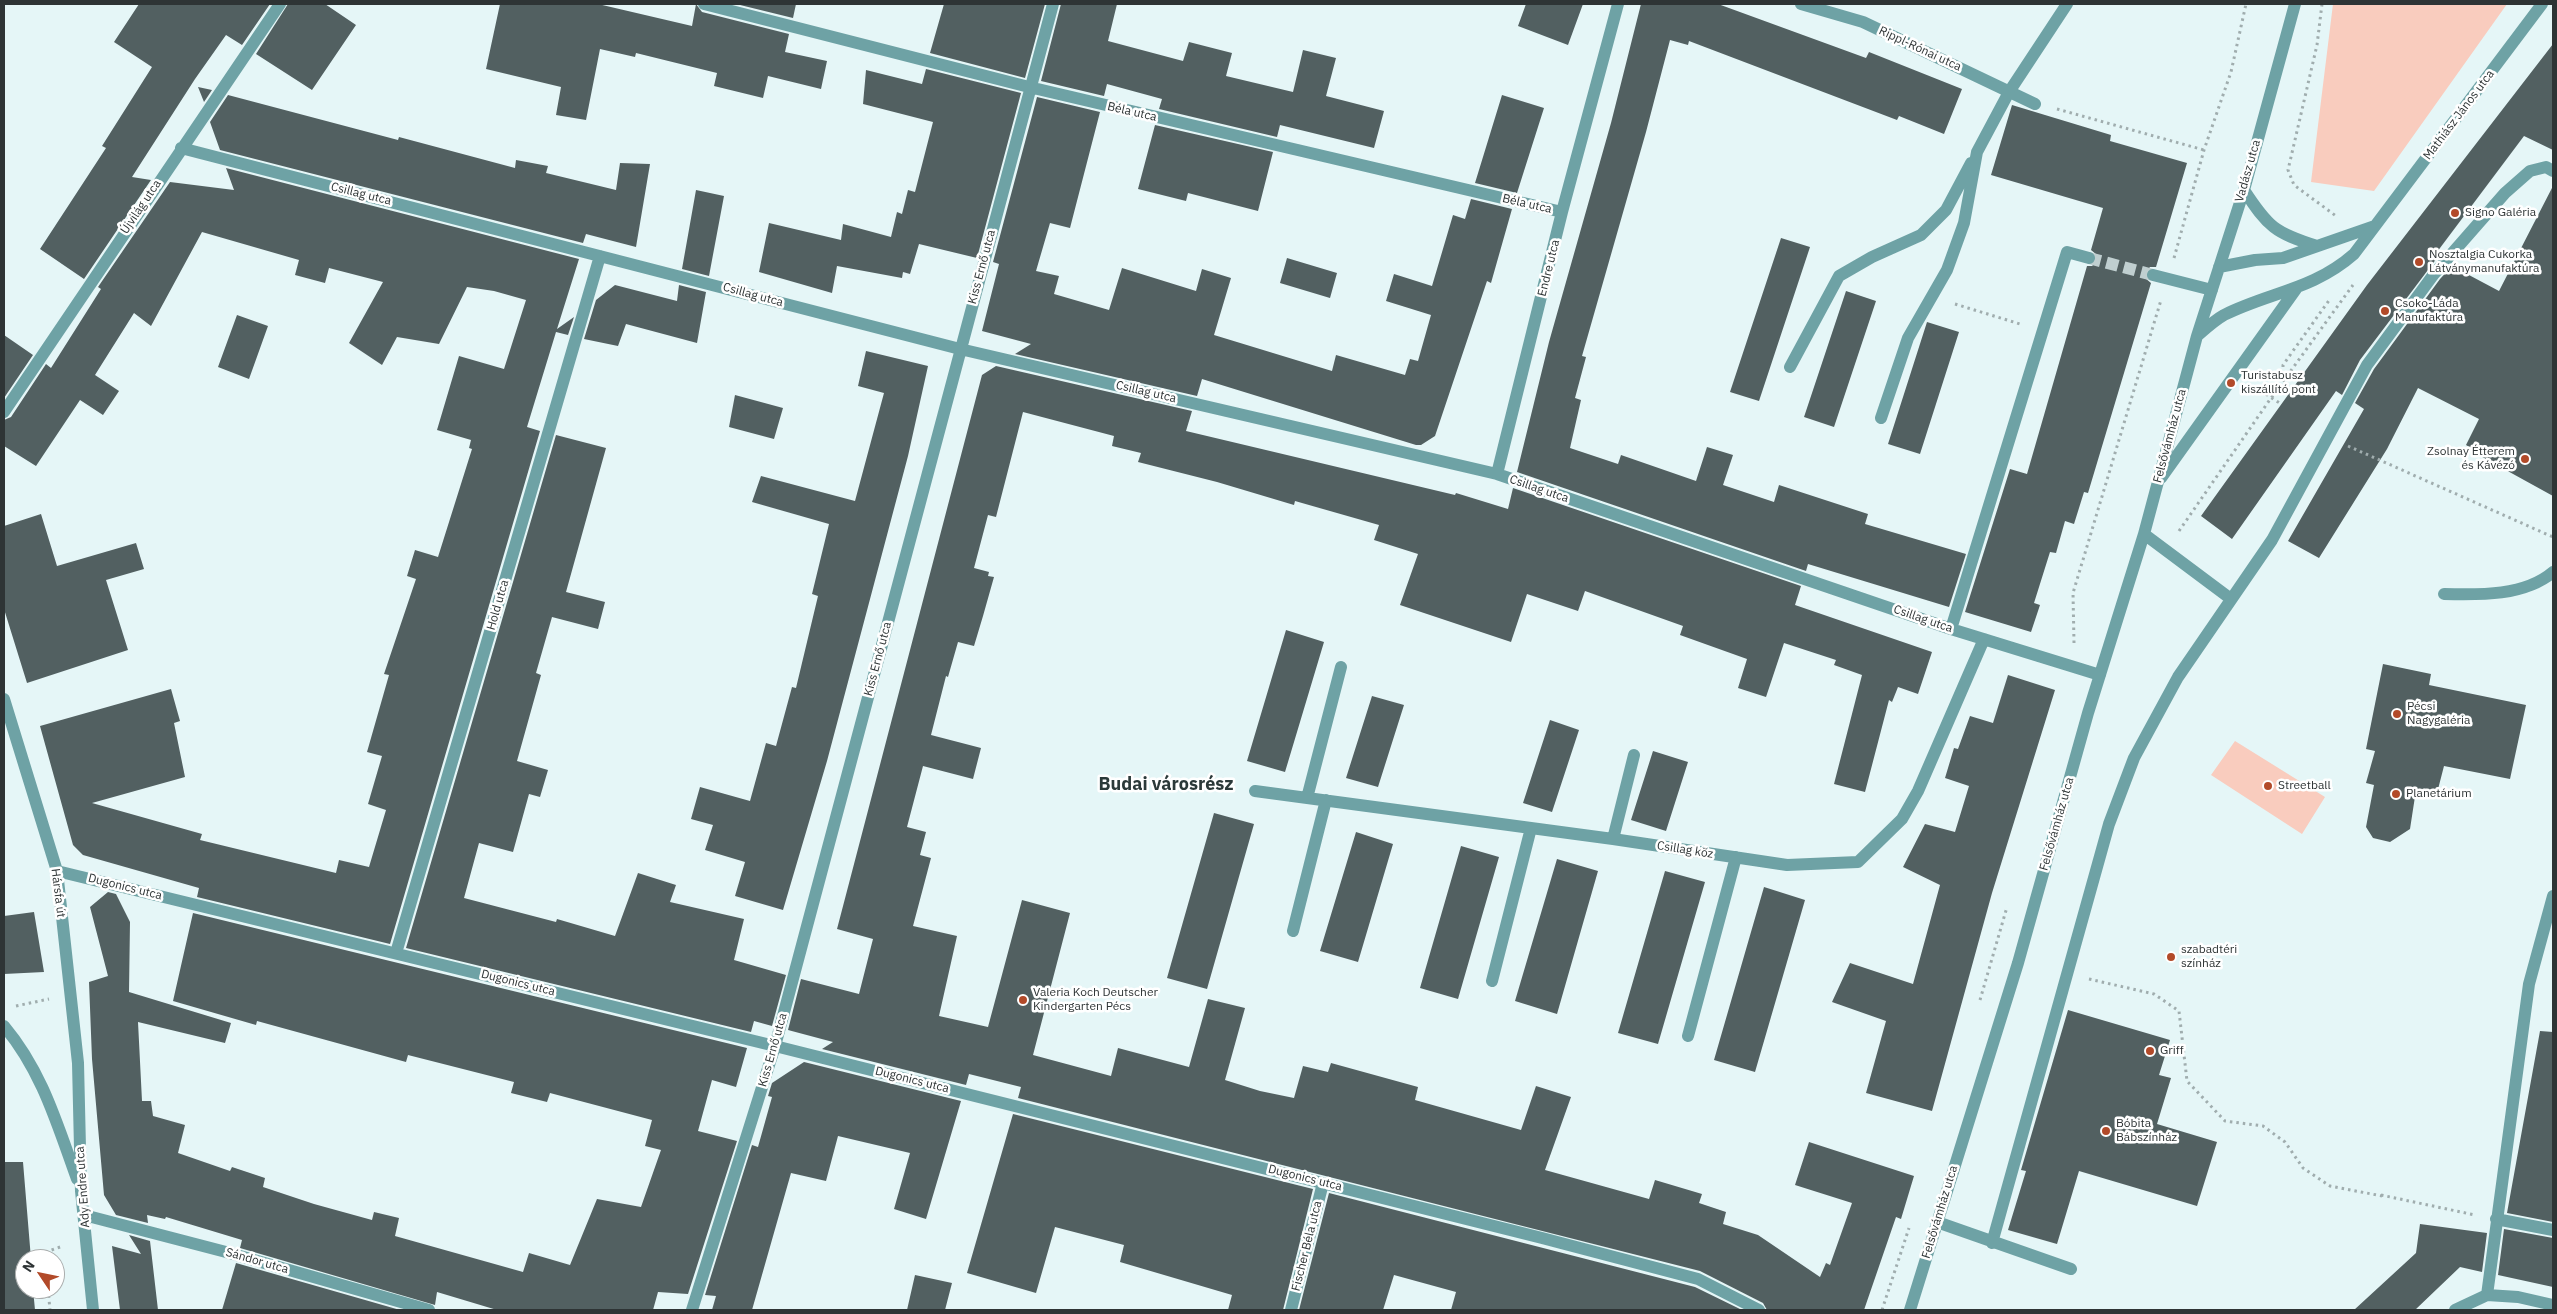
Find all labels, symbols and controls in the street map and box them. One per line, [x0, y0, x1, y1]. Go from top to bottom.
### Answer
street label: Rippl-Rónai utca [1877, 24, 1963, 74]
street label: Mathiász János utca [2420, 67, 2498, 163]
street label: Béla utca [1106, 99, 1158, 125]
street label: Vadász utca [2232, 138, 2264, 204]
street label: Újvilág utca [118, 177, 164, 237]
street label: Csillag utca [329, 180, 393, 208]
street label: Béla utca [1501, 191, 1553, 217]
place label: Signo Galéria [2465, 206, 2536, 220]
marker: Signo Galéria [2449, 207, 2461, 219]
street label: Kiss Ernő utca [965, 228, 999, 306]
street label: Endre utca [1535, 238, 1563, 298]
place label: Nosztalgia Cukorka Látványmanufaktúra [2429, 248, 2539, 276]
marker: Nosztalgia Cukorka Látványmanufaktúra [2413, 256, 2425, 268]
street label: Csillag utca [721, 280, 785, 310]
place label: Csoko-Láda Manufaktúra [2395, 297, 2463, 325]
marker: Csoko-Láda Manufaktúra [2379, 305, 2391, 317]
place label: Turistabusz kiszállító pont [2241, 369, 2316, 397]
marker: Turistabusz kiszállító pont [2225, 377, 2237, 389]
street label: Csillag utca [1114, 378, 1178, 406]
street label: Felsővámház utca [2151, 388, 2189, 484]
place label: Zsolnay Étterem és Kávézó [2427, 445, 2515, 473]
marker: Zsolnay Étterem és Kávézó [2519, 453, 2531, 465]
street label: Csillag utca [1507, 472, 1571, 506]
street label: Hold utca [484, 578, 512, 632]
street label: Csillag utca [1891, 602, 1955, 636]
street label: Kiss Ernő utca [861, 620, 895, 698]
place label: Pécsi Nagygaléria [2407, 700, 2470, 728]
marker: Pécsi Nagygaléria [2391, 708, 2403, 720]
district label: Budai városrész [1099, 774, 1233, 796]
street label: Felsővámház utca [2037, 776, 2077, 872]
place label: Streetball [2278, 779, 2331, 793]
marker: Streetball [2262, 780, 2274, 792]
place label: Planetárium [2406, 787, 2472, 801]
marker: Planetárium [2390, 788, 2402, 800]
street label: Csillag köz [1656, 838, 1714, 862]
street label: Hársfa út [48, 868, 68, 918]
street label: Dugonics utca [86, 871, 164, 903]
place label: szabadtéri színház [2181, 943, 2237, 971]
marker: szabadtéri színház [2165, 951, 2177, 963]
street label: Dugonics utca [479, 967, 557, 999]
place label: Valeria Koch Deutscher Kindergarten Pécs [1033, 986, 1158, 1014]
marker: Valeria Koch Deutscher Kindergarten Pécs [1017, 994, 1029, 1006]
street label: Kiss Ernő utca [756, 1011, 790, 1089]
place label: Griff [2160, 1044, 2184, 1058]
marker: Griff [2144, 1045, 2156, 1057]
street label: Dugonics utca [873, 1064, 951, 1096]
place label: Bóbita Bábszínház [2116, 1117, 2177, 1145]
marker: Bóbita Bábszínház [2100, 1125, 2112, 1137]
street label: Ady Endre utca [73, 1146, 93, 1228]
street label: Dugonics utca [1266, 1162, 1344, 1194]
street label: Felsővámház utca [1919, 1164, 1961, 1260]
street label: Fischer Béla utca [1289, 1199, 1325, 1293]
street label: Sándor utca [224, 1245, 290, 1277]
north arrow [15, 1249, 65, 1299]
text: N [18, 1257, 39, 1275]

